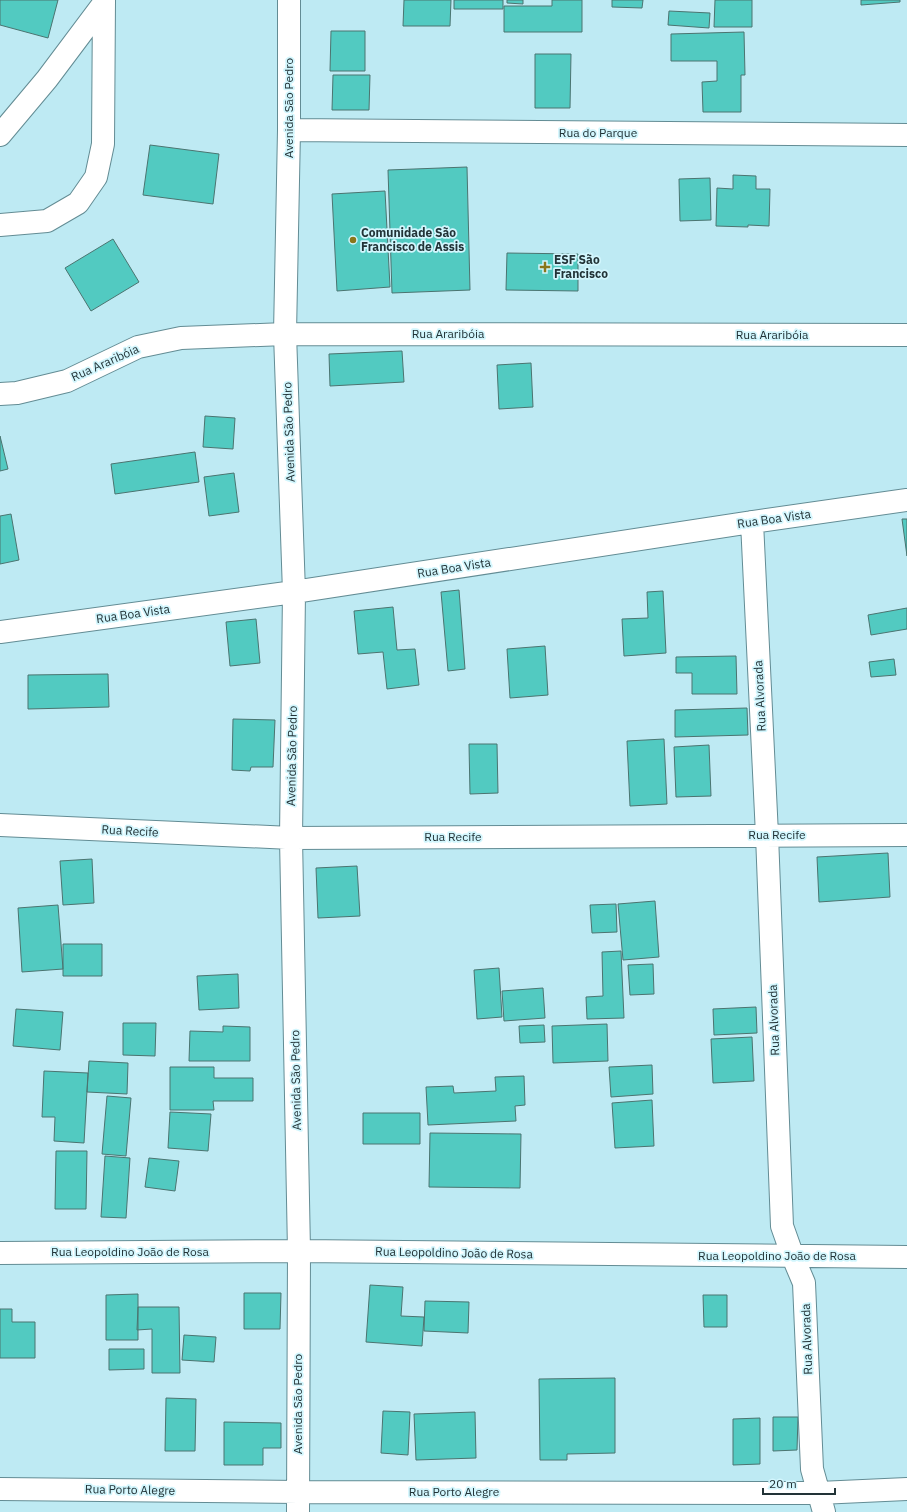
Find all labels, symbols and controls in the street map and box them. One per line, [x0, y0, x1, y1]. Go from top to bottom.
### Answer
street label: Avenida São Pedro [281, 58, 296, 158]
street label: Rua do Parque [559, 125, 638, 140]
place label: Comunidade São Francisco de Assis [361, 225, 464, 254]
marker: Comunidade São Francisco de Assis [348, 235, 358, 245]
place label: ESF São Francisco [554, 252, 608, 281]
marker: ESF São Francisco [539, 261, 551, 273]
street label: Rua Araribóia [412, 326, 485, 341]
street label: Rua Araribóia [736, 327, 809, 342]
street label: Rua Araribóia [69, 341, 142, 384]
street label: Avenida São Pedro [279, 381, 298, 482]
street label: Rua Boa Vista [736, 506, 812, 531]
street label: Rua Boa Vista [416, 554, 492, 581]
street label: Rua Boa Vista [95, 601, 171, 626]
street label: Rua Alvorada [750, 659, 769, 732]
street label: Avenida São Pedro [283, 705, 300, 806]
street label: Rua Recife [101, 822, 159, 840]
street label: Rua Recife [748, 827, 806, 842]
street label: Rua Recife [424, 829, 482, 844]
street label: Rua Alvorada [765, 984, 782, 1056]
street label: Avenida São Pedro [287, 1029, 304, 1130]
street label: Rua Leopoldino João de Rosa [51, 1244, 210, 1259]
street label: Rua Leopoldino João de Rosa [375, 1244, 534, 1261]
street label: Rua Leopoldino João de Rosa [698, 1248, 857, 1263]
street label: Rua Alvorada [798, 1303, 815, 1375]
street label: Avenida São Pedro [290, 1354, 305, 1454]
scale bar [763, 1470, 835, 1496]
text: 20 m [769, 1476, 797, 1491]
street label: Rua Porto Alegre [85, 1481, 176, 1498]
street label: Rua Porto Alegre [409, 1484, 500, 1499]

